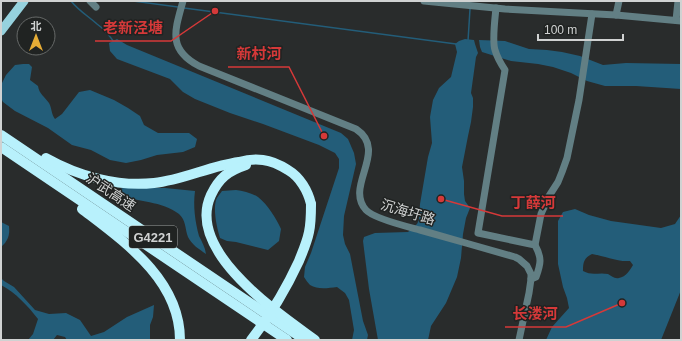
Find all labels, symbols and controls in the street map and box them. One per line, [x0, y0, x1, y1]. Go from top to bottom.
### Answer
callout: 老新泾塘 [95, 14, 171, 41]
north arrow [16, 16, 56, 56]
scale bar [538, 16, 623, 42]
text: 老新泾塘 [103, 19, 163, 36]
text: 北 [31, 20, 42, 32]
text: 100 m [544, 23, 577, 37]
callout: 新村河 [228, 40, 289, 67]
text: 新村河 [236, 45, 282, 62]
street label: 沪武高速 [83, 170, 139, 214]
callout: 丁薛河 [502, 189, 563, 216]
text: 丁薛河 [510, 194, 556, 211]
street label: 沉海圩路 [379, 196, 437, 228]
road number: G4221 [129, 226, 177, 248]
callout: 长溇河 [505, 300, 566, 327]
text: 长溇河 [512, 305, 558, 322]

